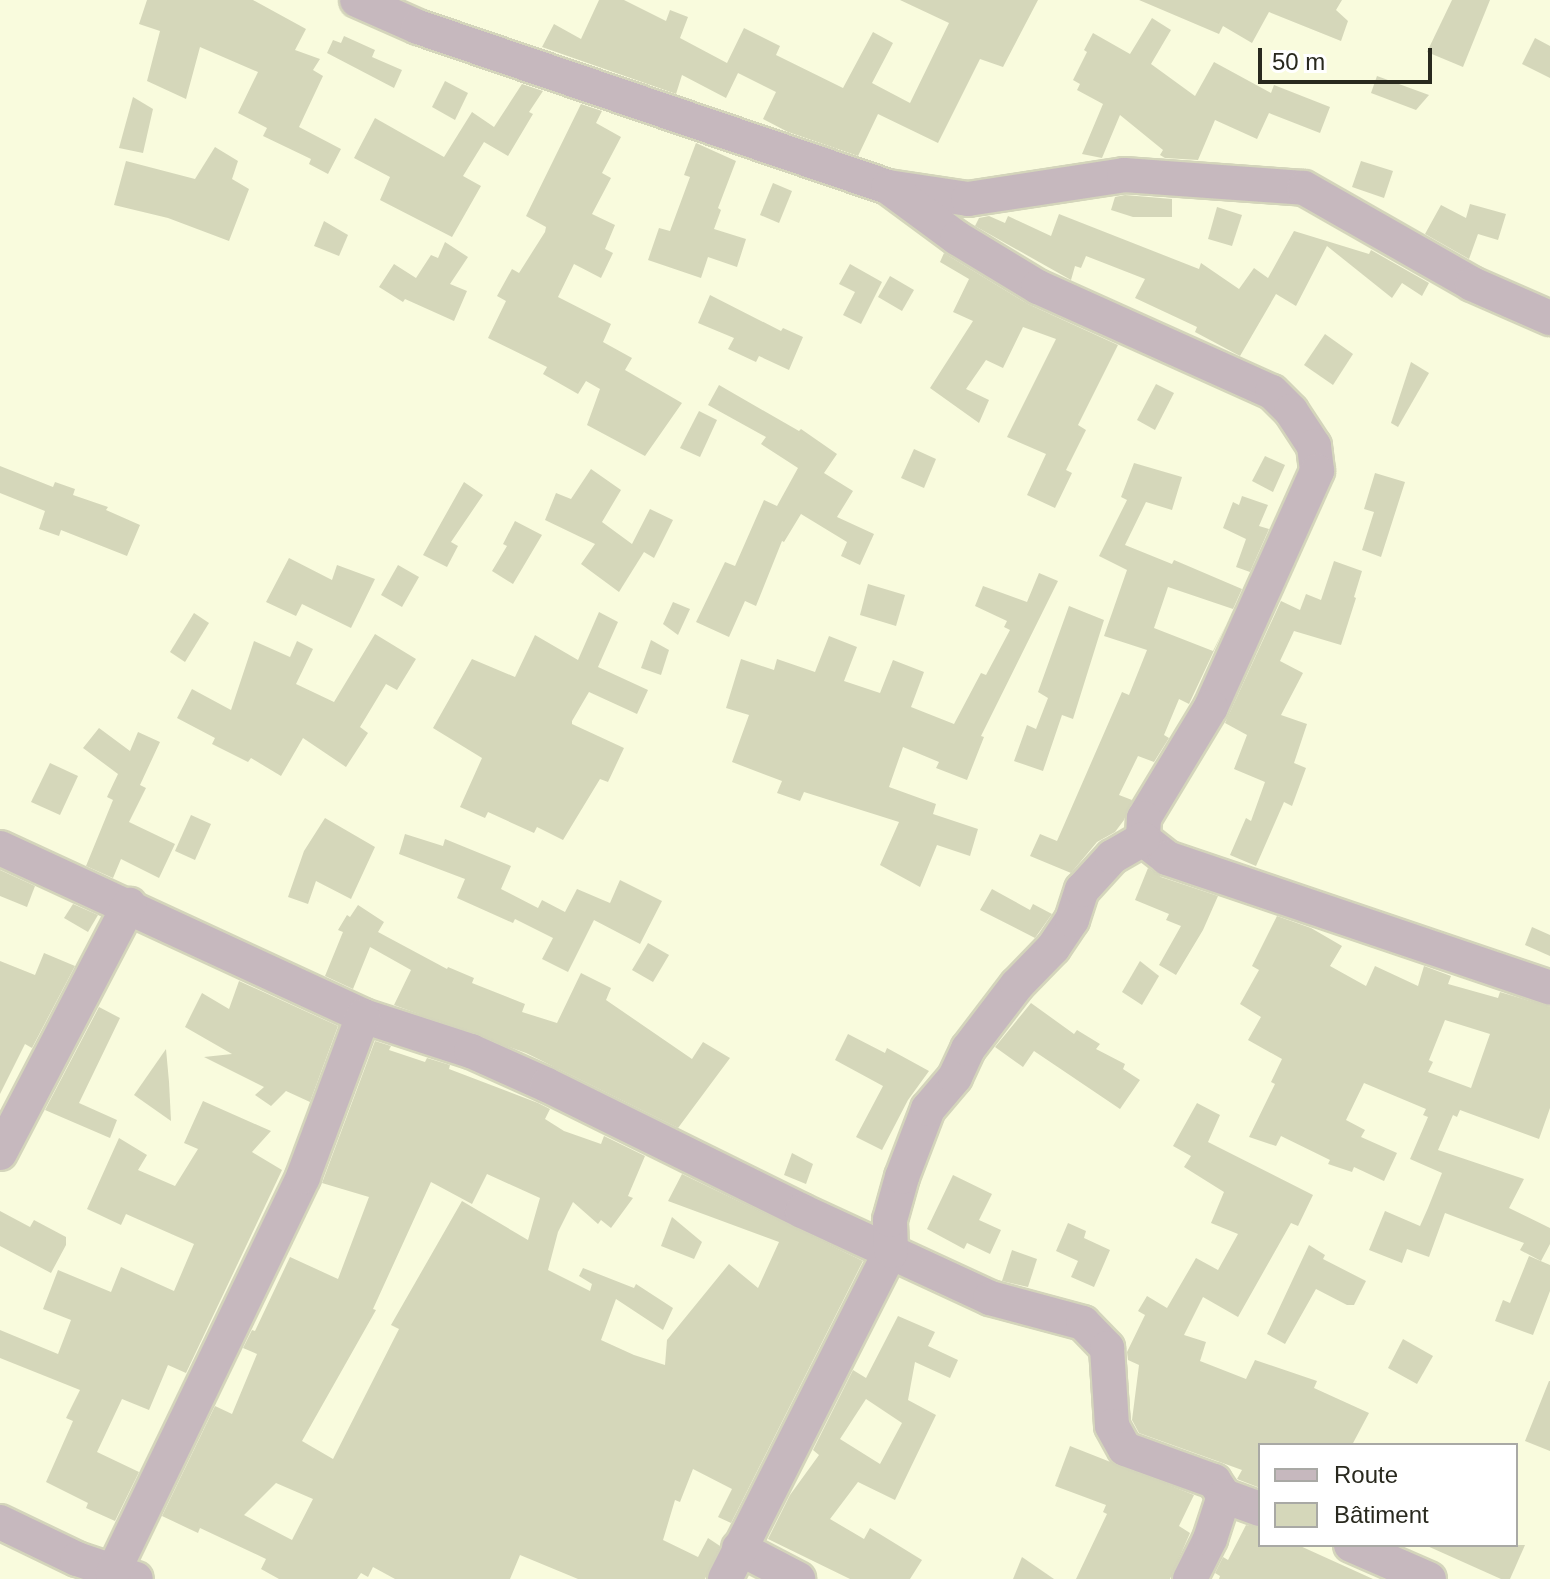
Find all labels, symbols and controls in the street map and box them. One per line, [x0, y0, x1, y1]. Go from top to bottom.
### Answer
scale bar [1262, 32, 1436, 82]
text: 50 m [1272, 48, 1325, 75]
legend [1258, 1443, 1518, 1547]
text: Route [1334, 1461, 1398, 1488]
text: Bâtiment [1334, 1501, 1429, 1528]

